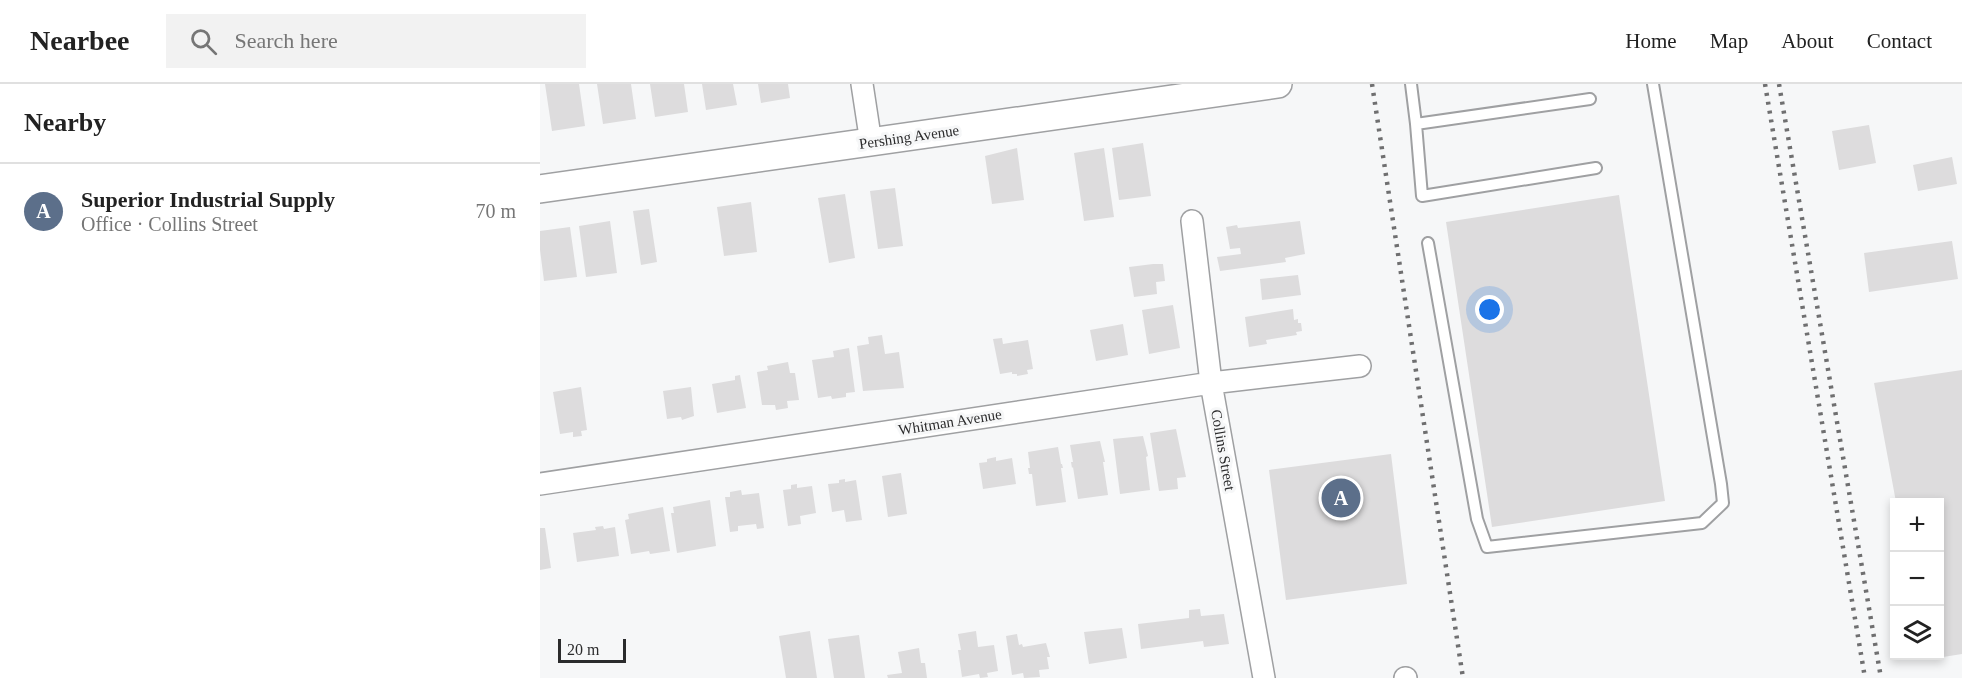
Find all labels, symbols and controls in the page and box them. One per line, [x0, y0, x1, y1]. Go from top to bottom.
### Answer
search box [166, 14, 586, 68]
text: Nearbee [30, 25, 130, 56]
icon: search [187, 25, 220, 58]
text: Search here [235, 28, 338, 53]
text: Home [1625, 29, 1677, 53]
text: Map [1710, 29, 1748, 53]
text: About [1781, 29, 1834, 53]
text: Contact [1867, 29, 1932, 53]
text: Nearby [24, 108, 106, 137]
street label: Pershing Avenue [858, 122, 960, 152]
text: Superior Industrial Supply [81, 187, 335, 212]
text: A [36, 200, 51, 222]
text: 70 m [475, 200, 516, 222]
text: Office · Collins Street [81, 213, 258, 235]
your location [1475, 295, 1504, 324]
street label: Whitman Avenue [897, 406, 1003, 438]
street label: Collins Street [1208, 408, 1238, 493]
pin: A [1322, 476, 1360, 520]
map controls [1890, 498, 1944, 660]
button: + [1890, 498, 1944, 552]
button: − [1890, 552, 1944, 606]
button: layers [1890, 606, 1944, 660]
scale bar [558, 636, 626, 664]
text: 20 m [567, 641, 599, 658]

